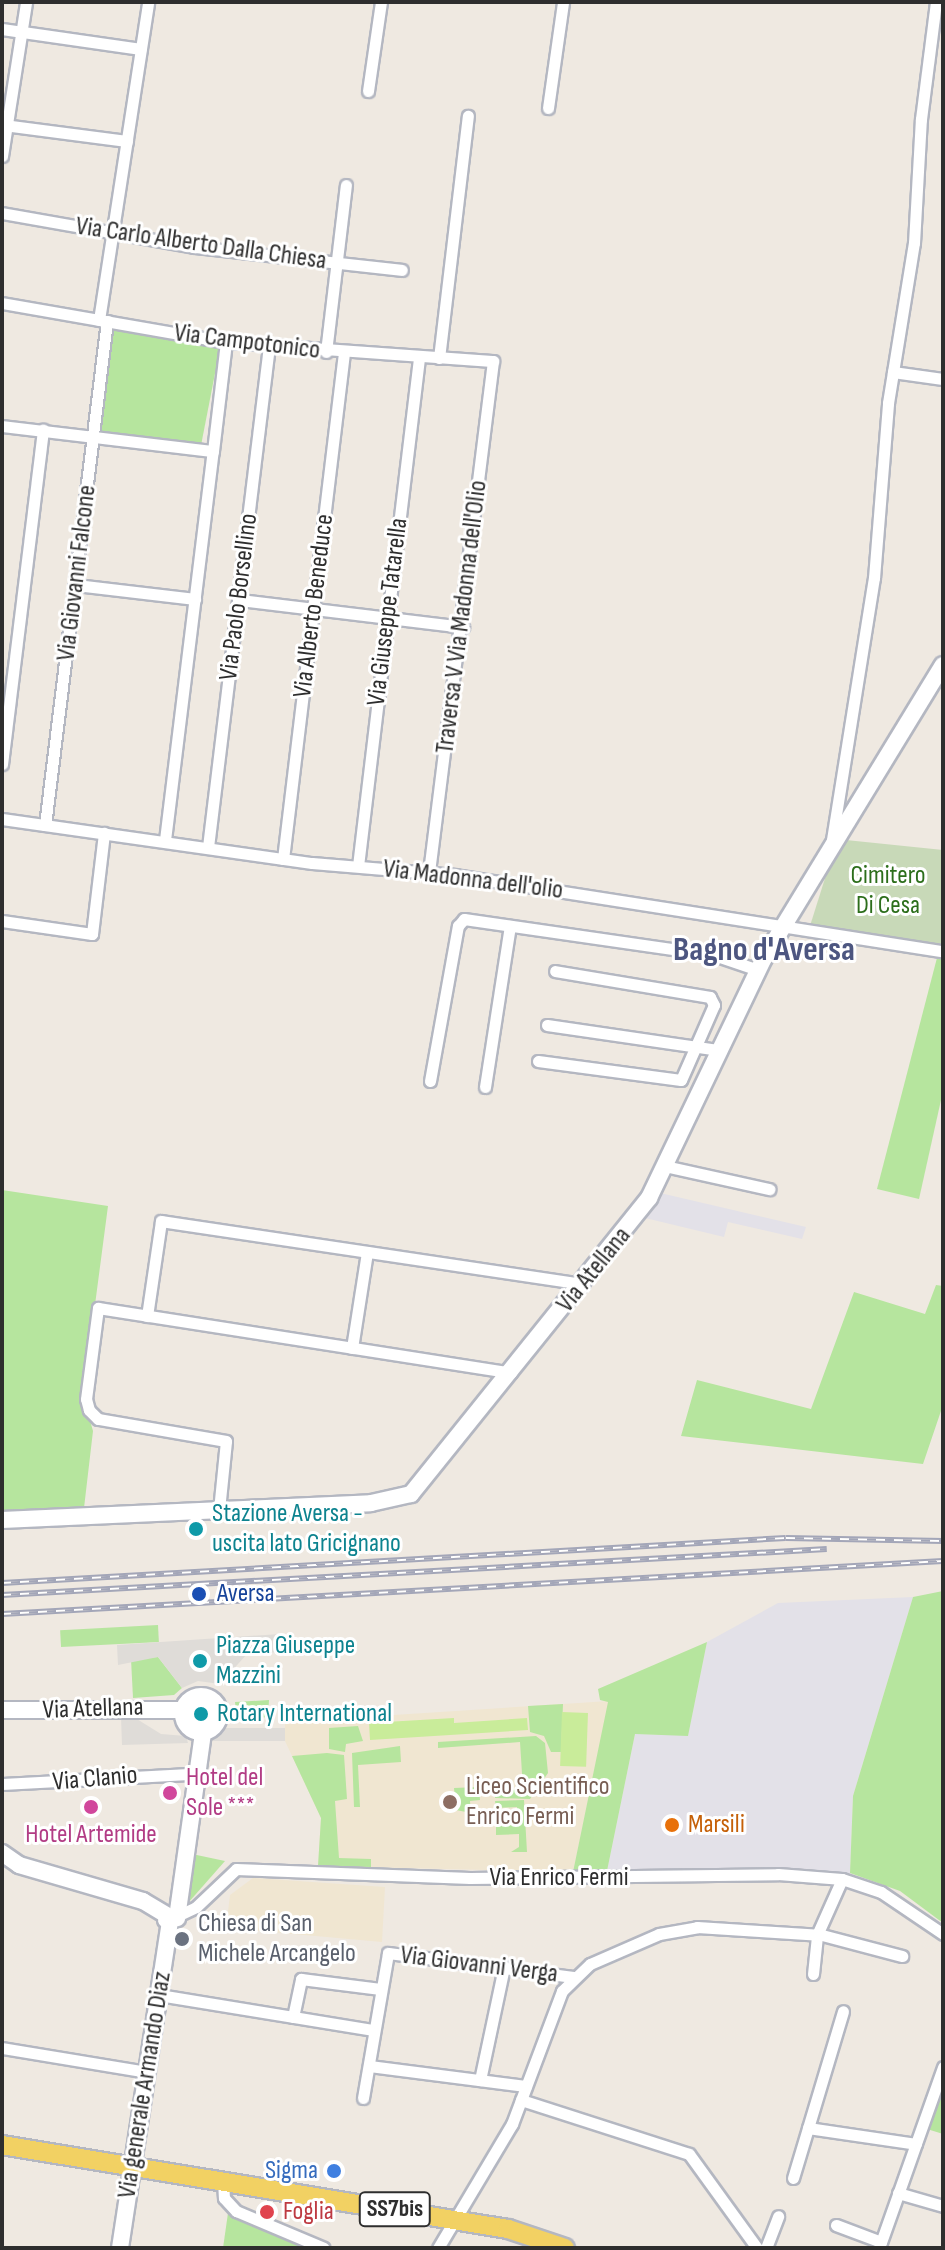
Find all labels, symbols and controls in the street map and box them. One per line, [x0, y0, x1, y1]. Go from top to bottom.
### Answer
street label: Via Carlo Alberto Dalla Chiesa [74, 211, 328, 277]
street label: Via Campotonico [172, 318, 322, 366]
street label: Traversa V Via Madonna dell'Olio [430, 479, 494, 755]
street label: Via Giovanni Falcone [51, 483, 103, 663]
street label: Via Paolo Borsellino [213, 512, 265, 682]
street label: Via Alberto Beneduce [287, 512, 341, 700]
street label: Via Giuseppe Tatarella [361, 516, 415, 708]
street label: Via Madonna dell'olio [381, 853, 565, 907]
park label: Cimitero Di Cesa [851, 860, 925, 922]
district label: Bagno d'Aversa [673, 930, 855, 970]
street label: Via Atellana [550, 1221, 638, 1319]
place label: Stazione Aversa - uscita lato Gricignano [212, 1498, 401, 1560]
marker: Stazione Aversa - uscita lato Gricignano [187, 1520, 205, 1538]
place label: Aversa [217, 1578, 274, 1610]
marker: Aversa [188, 1583, 210, 1605]
place label: Piazza Giuseppe Mazzini [216, 1630, 355, 1692]
marker: Piazza Giuseppe Mazzini [191, 1652, 209, 1670]
street label: Via Atellana [42, 1692, 144, 1726]
place label: Rotary International [217, 1698, 392, 1730]
marker: Rotary International [192, 1705, 210, 1723]
street label: Via Clanio [51, 1760, 139, 1798]
place label: Hotel del Sole *** [186, 1762, 263, 1824]
place label: Liceo Scientifico Enrico Fermi [466, 1771, 609, 1832]
marker: Hotel del Sole *** [161, 1784, 179, 1802]
marker: Liceo Scientifico Enrico Fermi [441, 1793, 459, 1811]
marker: Hotel Artemide [82, 1798, 100, 1816]
place label: Marsili [688, 1809, 745, 1841]
marker: Marsili [663, 1816, 681, 1834]
place label: Hotel Artemide [25, 1819, 157, 1851]
street label: Via Enrico Fermi [490, 1862, 628, 1894]
place label: Chiesa di San Michele Arcangelo [198, 1908, 356, 1970]
marker: Chiesa di San Michele Arcangelo [173, 1930, 191, 1948]
street label: Via Giovanni Verga [399, 1940, 559, 1990]
street label: Via generale Armando Diaz [112, 1969, 178, 2201]
place label: Sigma [265, 2155, 318, 2187]
marker: Sigma [325, 2162, 343, 2180]
road number: SS7bis [357, 2189, 433, 2229]
place label: Foglia [283, 2196, 334, 2228]
marker: Foglia [258, 2203, 276, 2221]

